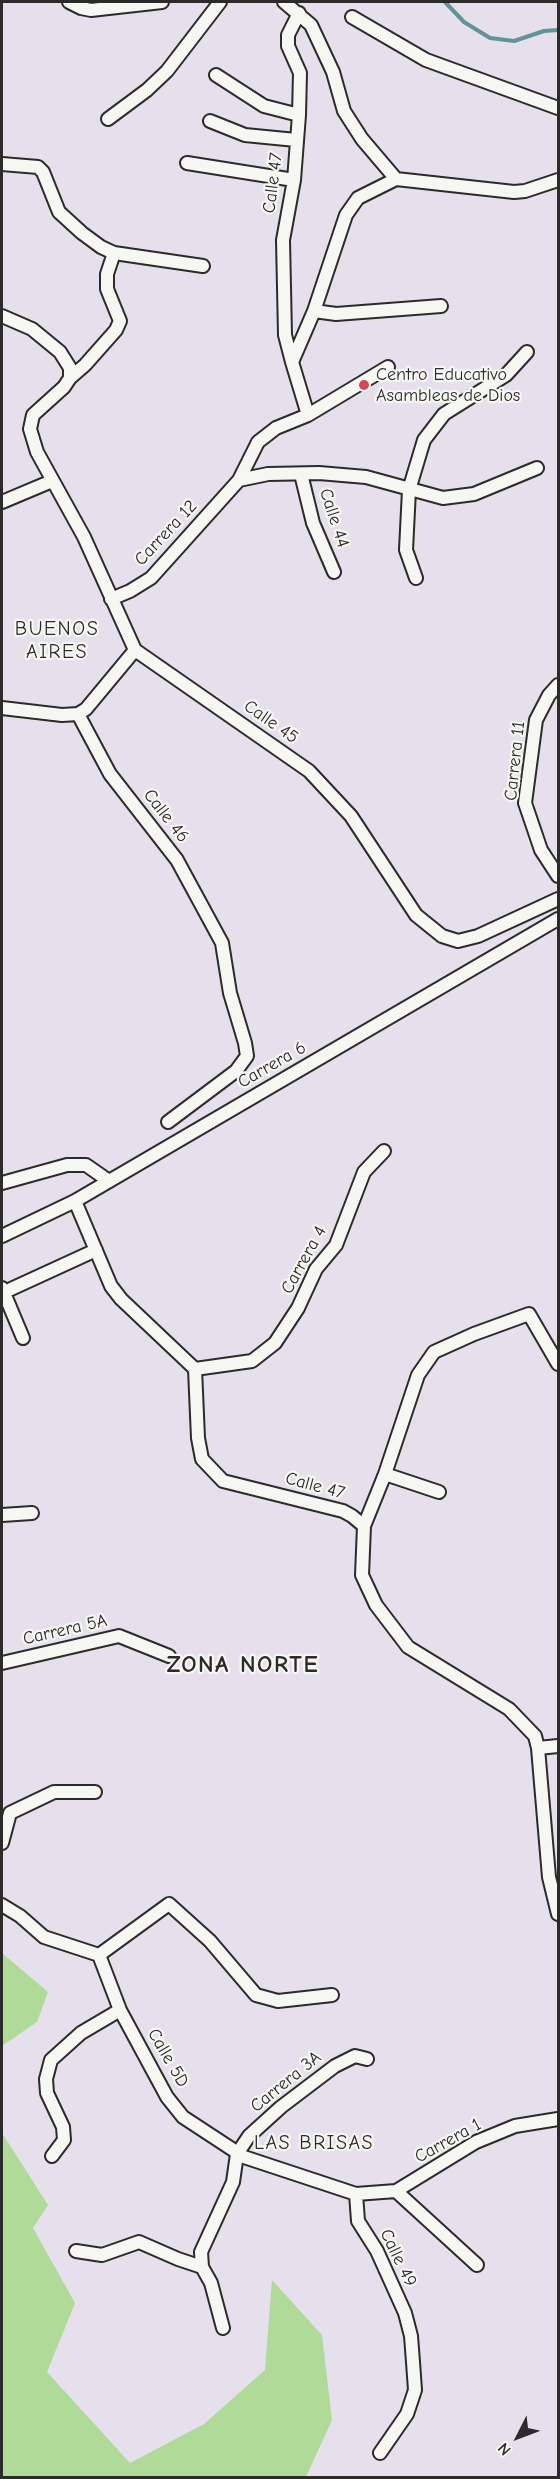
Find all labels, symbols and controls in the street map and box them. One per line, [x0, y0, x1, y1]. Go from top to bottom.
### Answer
street label: Calle 47 [259, 152, 287, 214]
place label: Centro Educativo Asambleas de Dios [376, 364, 520, 406]
marker: Centro Educativo Asambleas de Dios [357, 378, 371, 392]
street label: Calle 44 [314, 486, 354, 550]
street label: Carrera 12 [130, 496, 202, 570]
district label: BUENOS AIRES [15, 617, 99, 664]
street label: Calle 45 [240, 695, 302, 749]
street label: Carrera 11 [500, 720, 530, 802]
street label: Calle 46 [138, 785, 194, 847]
street label: Carrera 6 [234, 1037, 310, 1093]
street label: Carrera 4 [277, 1222, 331, 1298]
street label: Calle 47 [283, 1468, 347, 1504]
street label: Carrera 5A [21, 1610, 109, 1650]
district label: ZONA NORTE [167, 1651, 319, 1679]
street label: Calle 5D [143, 2025, 193, 2091]
street label: Carrera 3A [246, 2047, 326, 2117]
street label: Carrera 1 [411, 2114, 485, 2168]
district label: LAS BRISAS [254, 2131, 374, 2155]
street label: Calle 49 [375, 2226, 421, 2290]
north arrow [488, 2407, 548, 2467]
text: N [494, 2439, 515, 2459]

